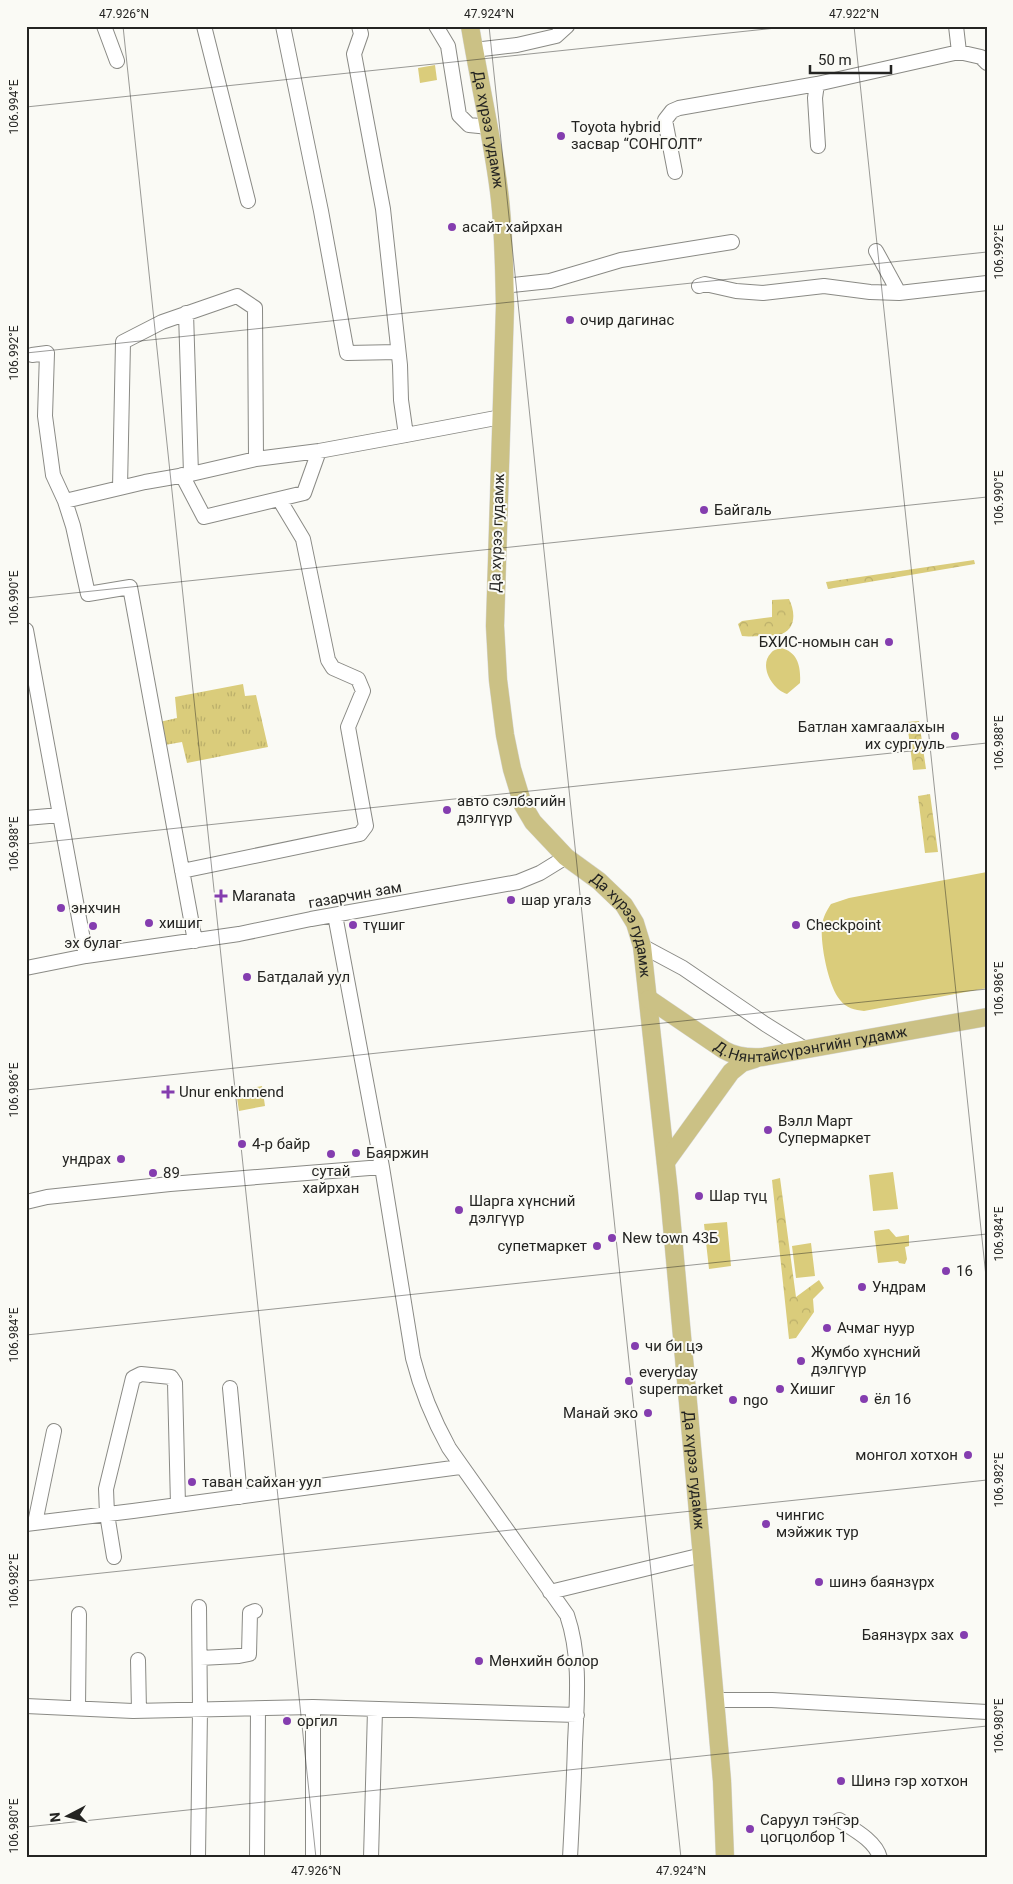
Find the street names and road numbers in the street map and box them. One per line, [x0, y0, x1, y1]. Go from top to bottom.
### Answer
street label: Да хүрээ гудамж [469, 69, 508, 190]
street label: Да хүрээ гудамж [486, 473, 508, 593]
street label: Да хүрээ гудамж [587, 869, 654, 979]
street label: газарчин зам [307, 878, 403, 912]
street label: Д.Нянтайсүрэнгийн гудамж [711, 1022, 909, 1066]
street label: Да хүрээ гудамж [680, 1410, 709, 1531]

